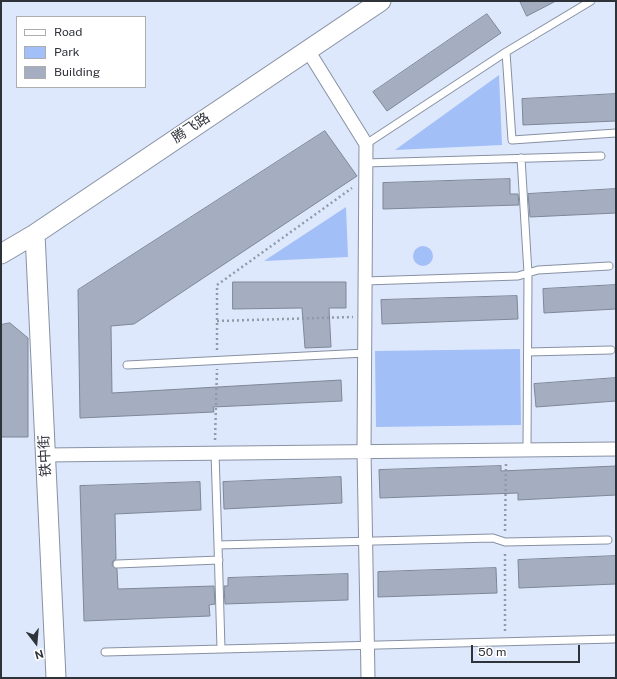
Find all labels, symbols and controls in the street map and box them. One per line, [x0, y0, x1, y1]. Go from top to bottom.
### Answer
legend [16, 16, 146, 88]
text: Road [54, 25, 82, 39]
text: Park [54, 45, 80, 59]
text: Building [54, 65, 100, 79]
street label: 腾飞路 [169, 109, 213, 147]
street label: 铁中街 [36, 435, 54, 477]
north arrow [16, 623, 56, 663]
scale bar [473, 637, 582, 663]
text: 50 m [478, 645, 506, 659]
text: N [34, 648, 45, 661]

